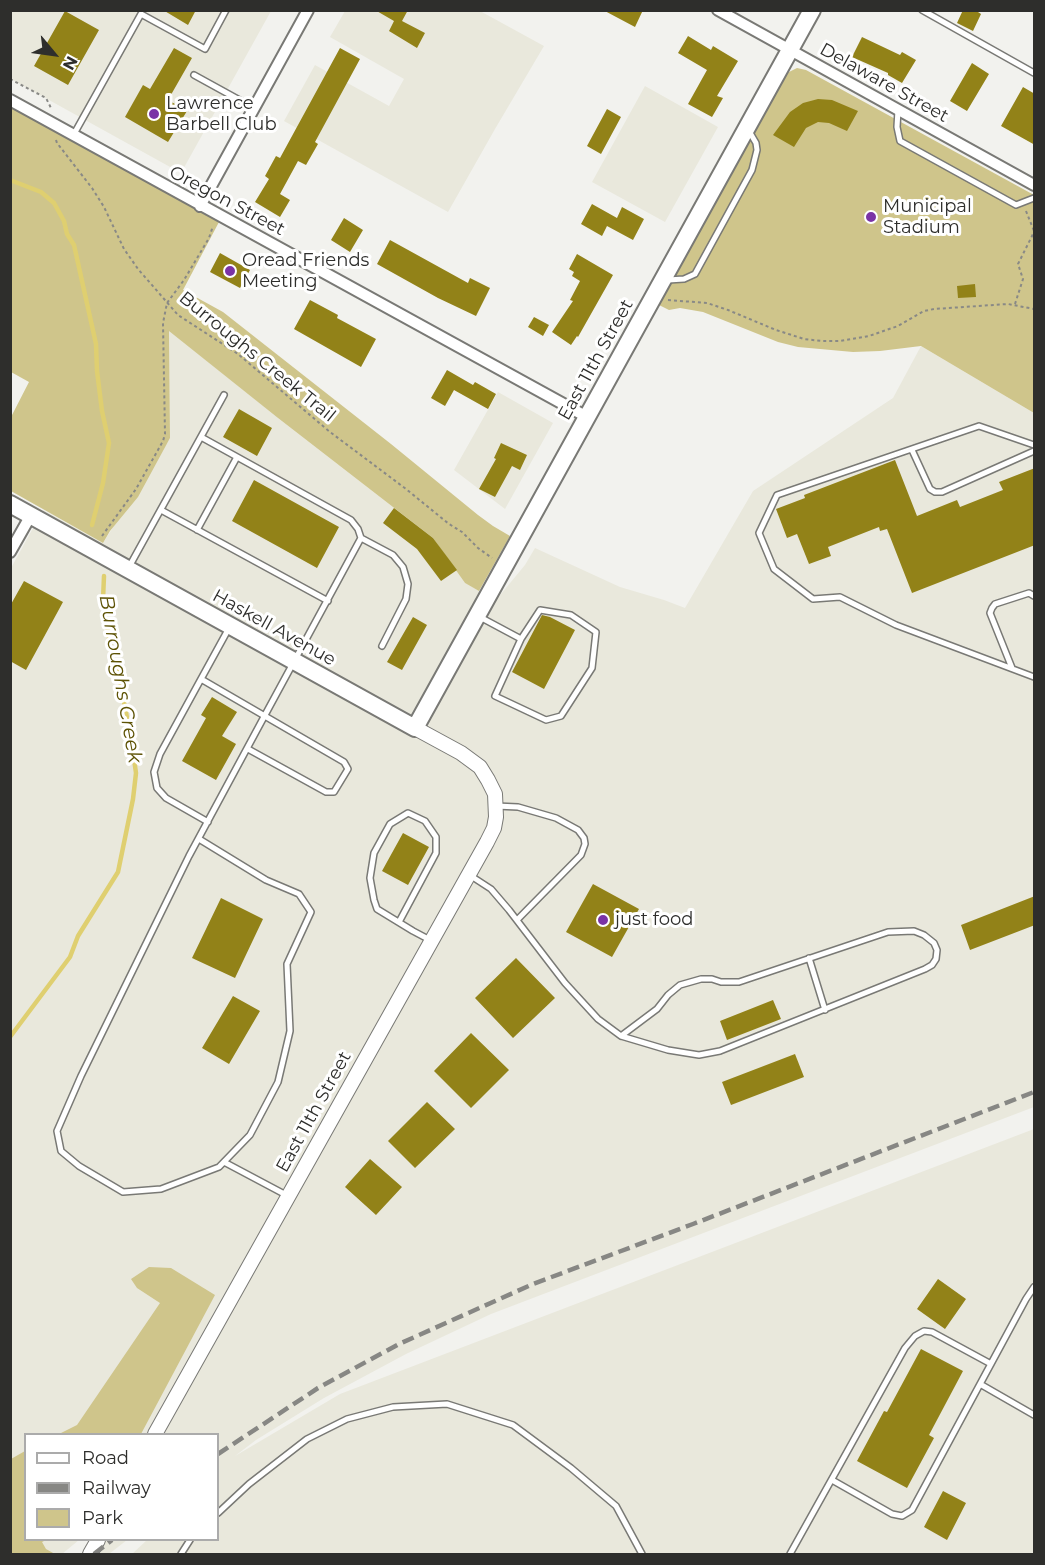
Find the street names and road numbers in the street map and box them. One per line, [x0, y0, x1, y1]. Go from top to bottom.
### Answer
street label: Delaware Street [816, 39, 952, 127]
street label: Oregon Street [165, 161, 289, 241]
street label: Burroughs Creek Trail [174, 287, 340, 427]
street label: East 11th Street [554, 296, 638, 424]
street label: Haskell Avenue [209, 585, 339, 671]
street label: East 11th Street [272, 1048, 356, 1176]

